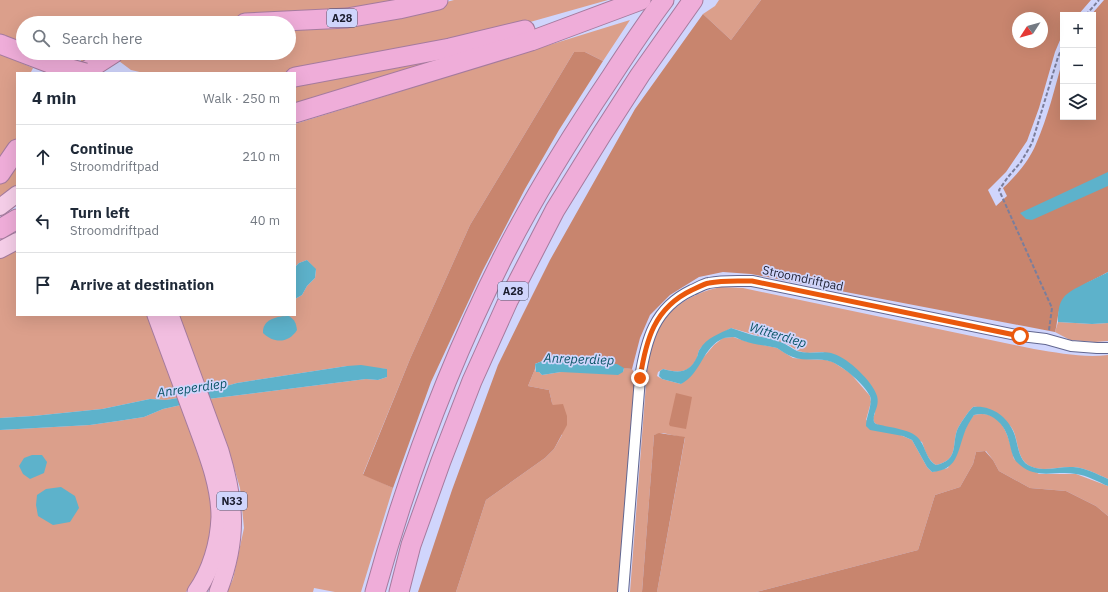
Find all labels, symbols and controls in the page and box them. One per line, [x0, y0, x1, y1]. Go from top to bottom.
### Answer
road number: A28 [327, 9, 357, 27]
north arrow [1012, 12, 1048, 48]
map controls [1060, 12, 1096, 120]
button: + [1060, 12, 1096, 48]
search box [16, 16, 296, 60]
icon: search [30, 27, 52, 49]
text: Search here [62, 29, 142, 48]
button: − [1060, 48, 1096, 84]
button: layers [1060, 84, 1096, 120]
text: 4 min [32, 87, 76, 109]
text: Walk · 250 m [203, 90, 280, 107]
text: Continue [70, 139, 134, 158]
icon: ahead [32, 146, 54, 168]
text: 210 m [242, 148, 280, 165]
text: Stroomdriftpad [70, 158, 159, 175]
text: Turn left [70, 203, 130, 222]
icon: left [32, 210, 54, 232]
text: 40 m [250, 212, 280, 229]
text: Stroomdriftpad [70, 222, 159, 239]
street label: Stroomdriftpad [761, 262, 845, 294]
icon: arrive [32, 274, 54, 296]
text: Arrive at destination [70, 275, 214, 294]
road number: A28 [498, 282, 528, 300]
water label: Witterdiep [747, 318, 809, 352]
route start [1011, 327, 1029, 345]
water label: Anreperdiep [542, 349, 615, 369]
route end [631, 369, 649, 387]
water label: Anreperdiep [155, 375, 228, 401]
road number: N33 [217, 492, 247, 510]

